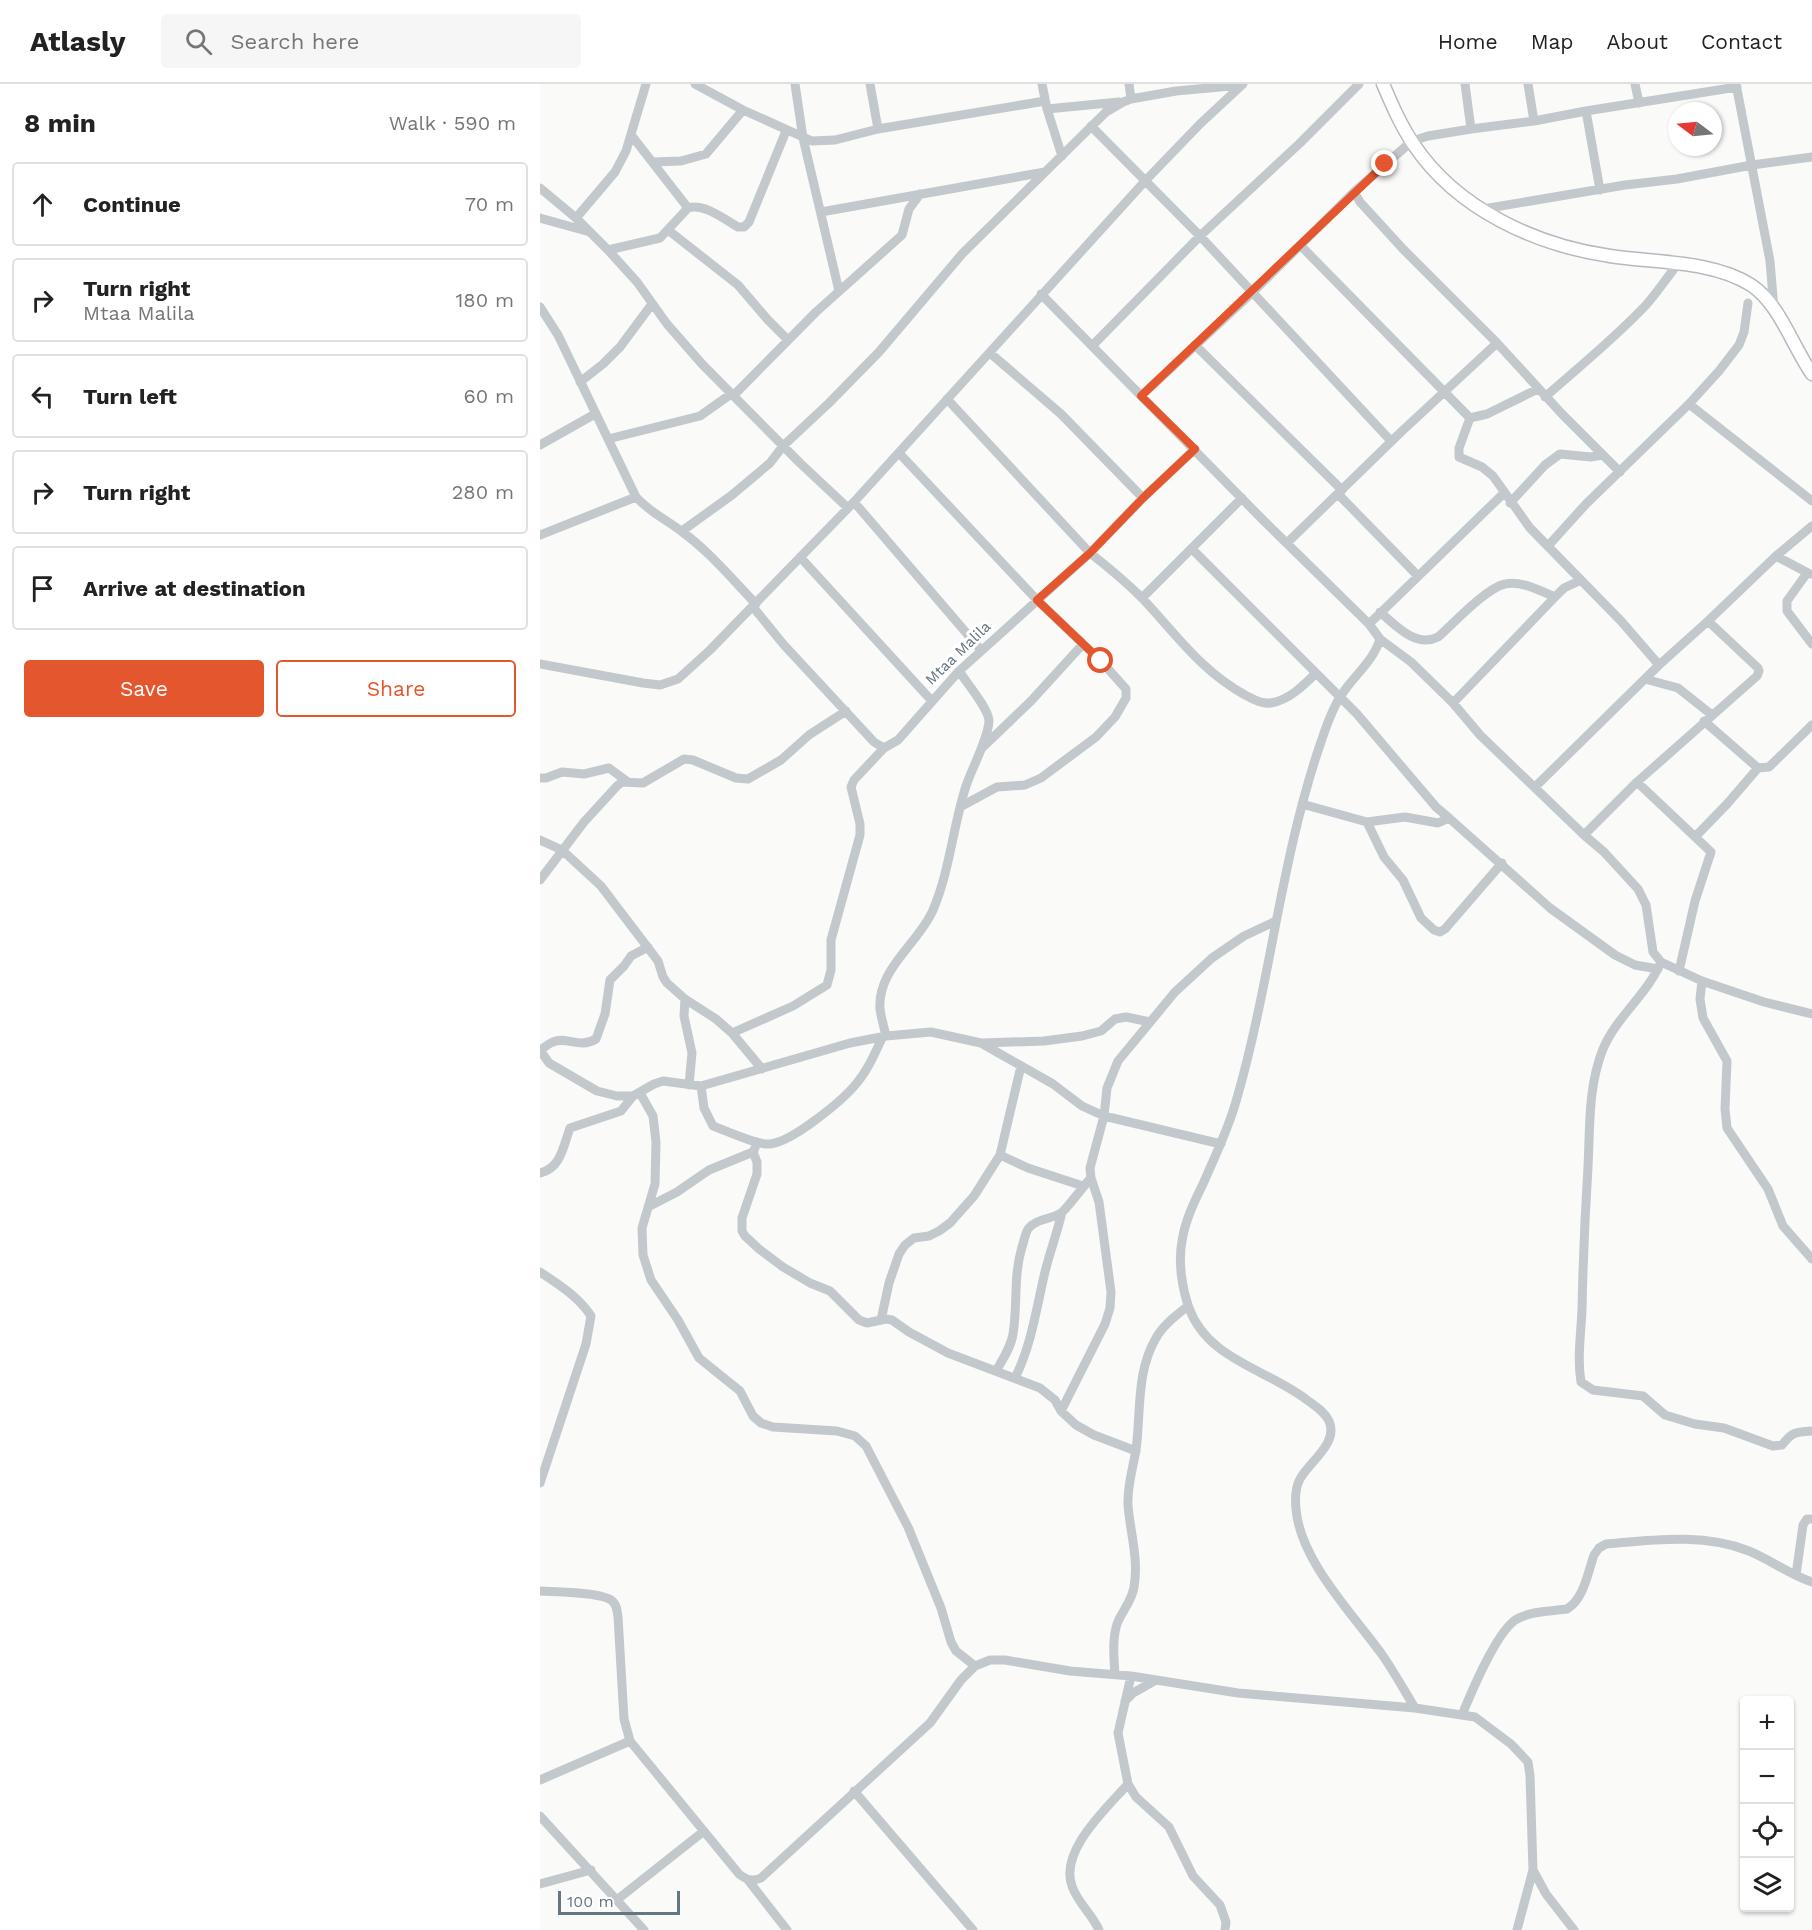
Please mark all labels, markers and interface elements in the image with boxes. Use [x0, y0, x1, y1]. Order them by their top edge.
search box [161, 14, 581, 68]
text: Atlasly [30, 25, 125, 58]
icon: search [182, 25, 215, 58]
text: Search here [230, 29, 359, 54]
text: Home [1438, 29, 1498, 54]
text: Map [1531, 29, 1574, 54]
text: About [1607, 29, 1668, 54]
text: Contact [1701, 29, 1782, 54]
north arrow [1668, 102, 1722, 156]
text: 8 min [24, 108, 96, 138]
text: Walk · 590 m [389, 111, 516, 135]
route end [1371, 150, 1397, 176]
icon: ahead [26, 188, 59, 221]
text: Continue [83, 192, 181, 217]
text: 70 m [465, 192, 514, 216]
text: Turn right [83, 276, 190, 301]
icon: right [26, 284, 59, 317]
text: 180 m [456, 288, 514, 312]
text: Mtaa Malila [83, 301, 195, 325]
icon: left [26, 380, 59, 413]
text: Turn left [83, 384, 177, 409]
text: 60 m [464, 384, 514, 408]
icon: right [26, 476, 59, 509]
text: Turn right [83, 480, 190, 505]
text: 280 m [452, 480, 514, 504]
icon: arrive [26, 572, 59, 605]
text: Arrive at destination [83, 576, 306, 601]
street label: Mtaa Malila [922, 617, 995, 689]
route start [1087, 647, 1113, 673]
button: Save [24, 660, 264, 717]
button: Share [276, 660, 516, 717]
map controls [1740, 1696, 1794, 1912]
button: + [1740, 1696, 1794, 1750]
button: − [1740, 1750, 1794, 1804]
button: locate [1740, 1804, 1794, 1858]
button: layers [1740, 1858, 1794, 1912]
scale bar [558, 1888, 680, 1916]
text: 100 m [567, 1892, 614, 1911]

